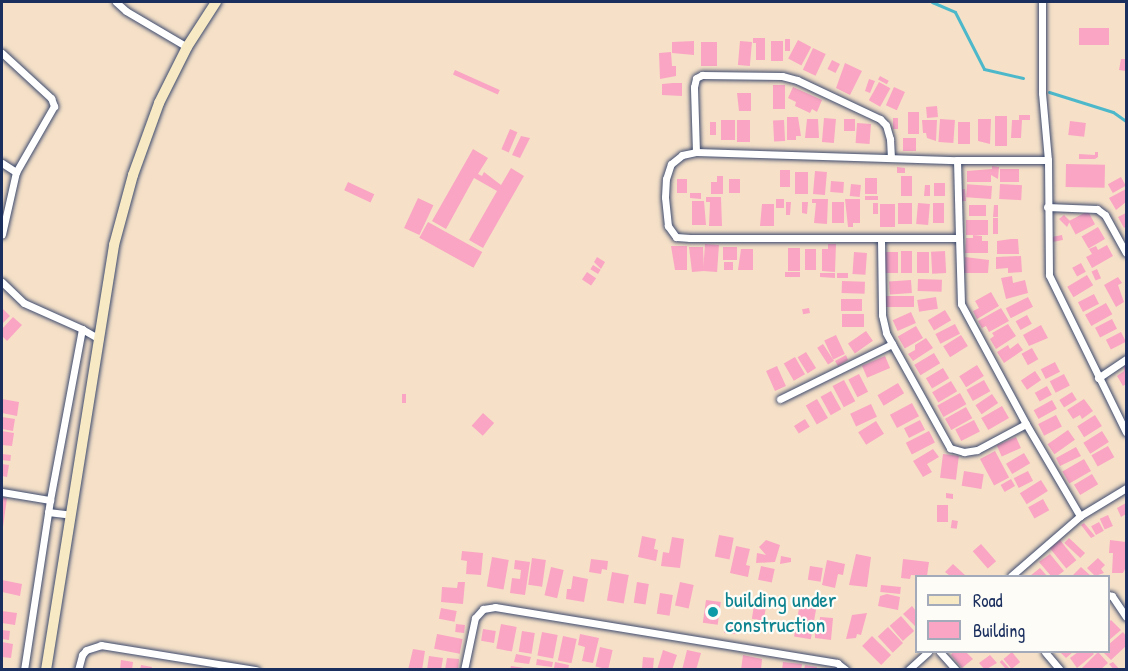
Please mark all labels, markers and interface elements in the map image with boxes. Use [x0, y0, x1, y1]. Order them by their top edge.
legend [915, 575, 1110, 653]
place label: building under construction [725, 586, 836, 638]
text: Road [973, 588, 1003, 613]
marker: building under construction [706, 605, 720, 619]
text: Building [973, 618, 1025, 643]

